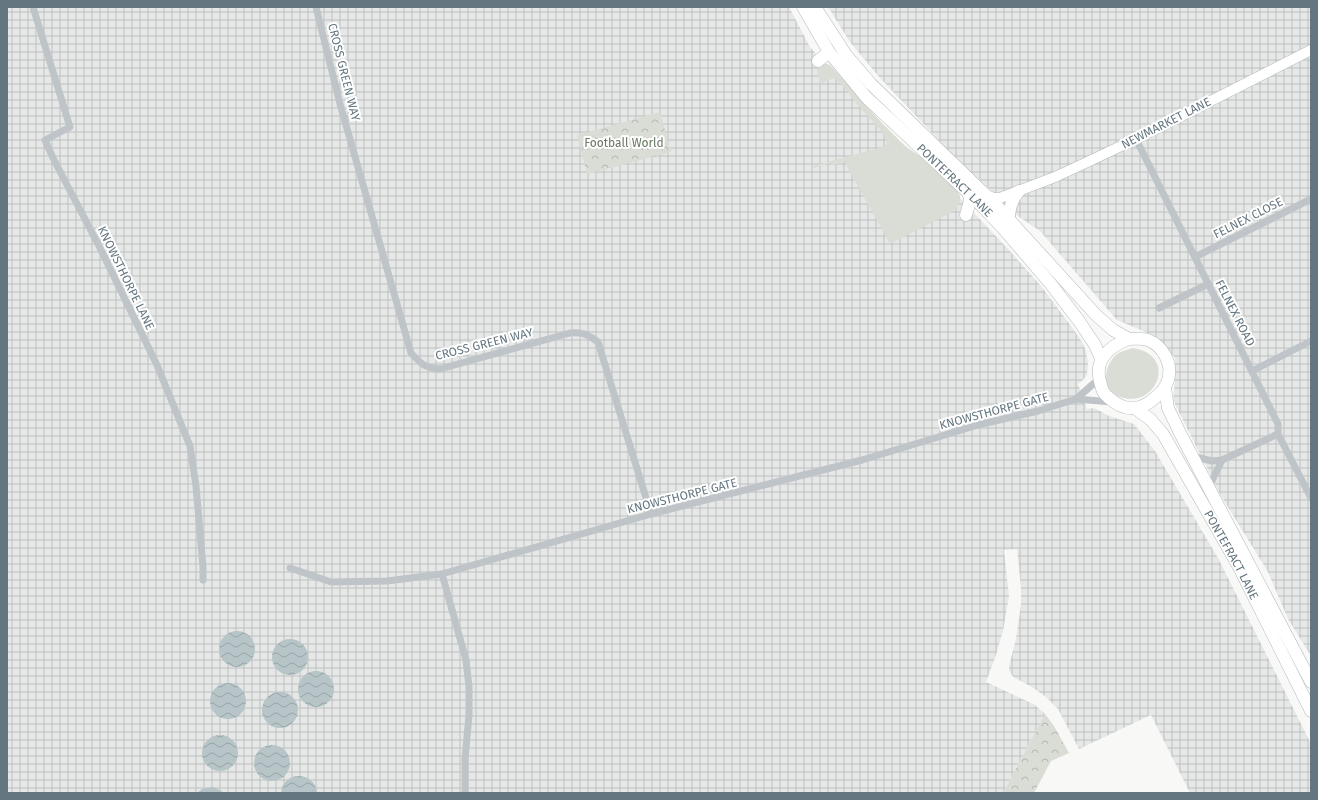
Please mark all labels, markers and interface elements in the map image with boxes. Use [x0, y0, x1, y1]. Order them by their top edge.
street label: CROSS GREEN WAY [325, 22, 363, 123]
street label: NEWMARKET LANE [1119, 94, 1213, 152]
park label: Football World [584, 136, 664, 150]
street label: PONTEFRACT LANE [914, 141, 996, 220]
street label: FELNEX CLOSE [1211, 195, 1285, 241]
street label: KNOWSTHORPE LANE [95, 224, 157, 332]
street label: FELNEX ROAD [1212, 278, 1258, 349]
street label: CROSS GREEN WAY [434, 325, 535, 363]
street label: KNOWSTHORPE GATE [938, 390, 1050, 432]
street label: KNOWSTHORPE GATE [626, 476, 738, 516]
street label: PONTEFRACT LANE [1201, 508, 1261, 602]

